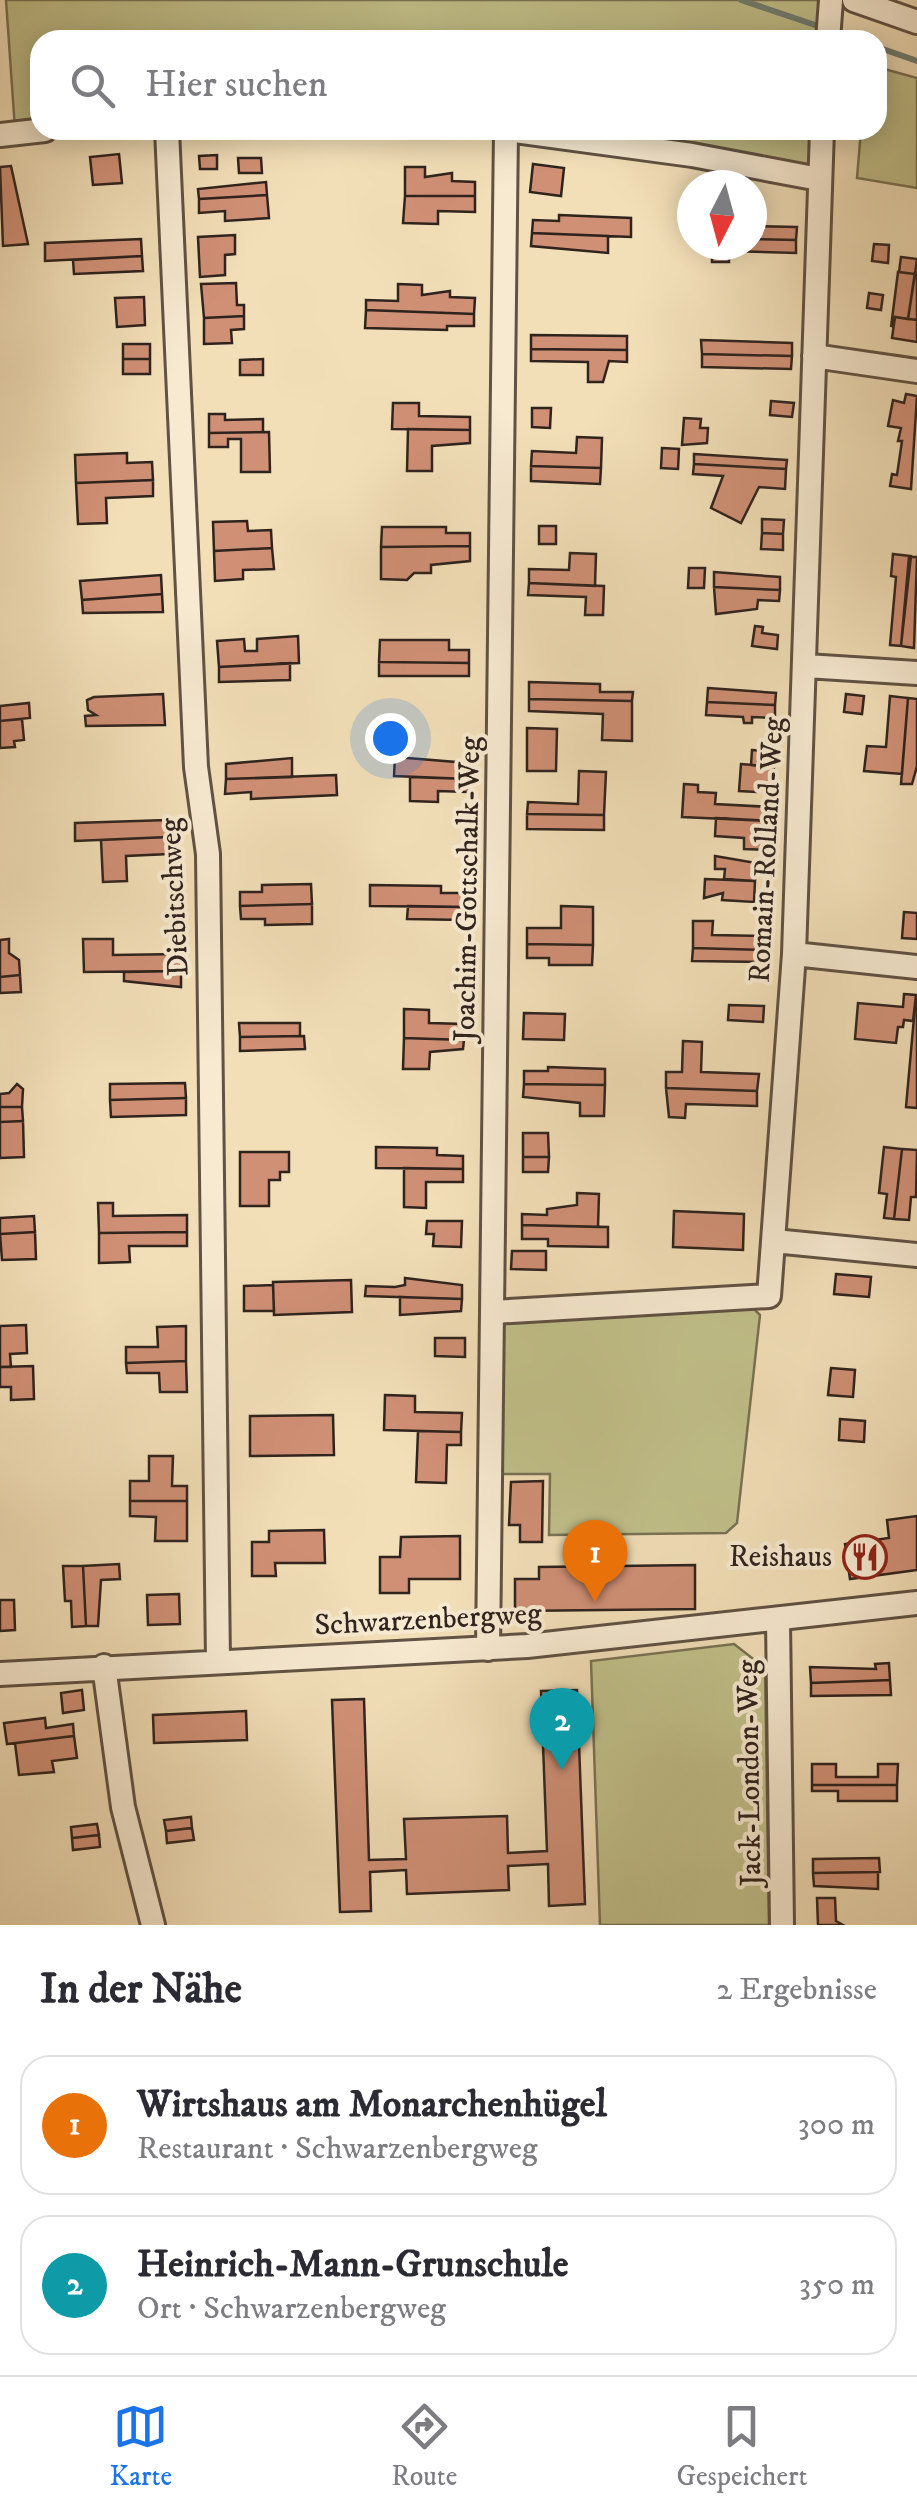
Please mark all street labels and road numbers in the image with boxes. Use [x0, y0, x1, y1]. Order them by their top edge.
street label: Romain-Rolland-Weg [742, 716, 792, 984]
street label: Joachim-Gottschalk-Weg [447, 736, 489, 1045]
street label: Diebitschweg [152, 817, 198, 977]
street label: Schwarzenbergweg [314, 1596, 543, 1644]
street label: Jack-London-Weg [730, 1659, 771, 1889]

